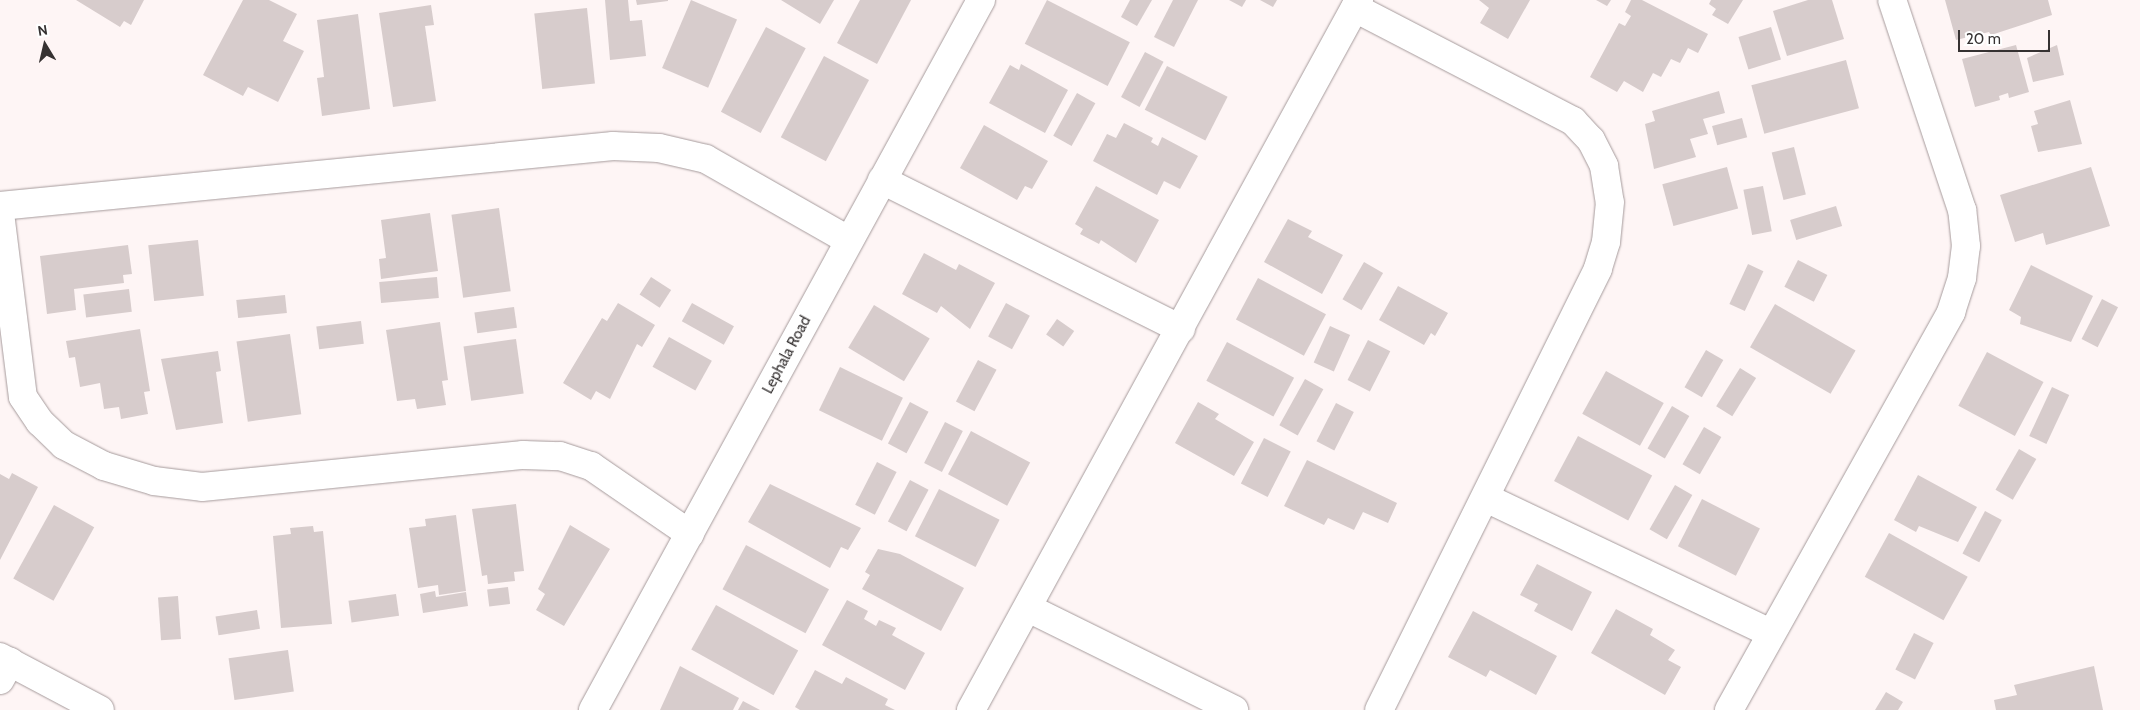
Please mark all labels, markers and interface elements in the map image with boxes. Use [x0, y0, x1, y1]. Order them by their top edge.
north arrow [20, 20, 70, 70]
scale bar [1960, 20, 2052, 52]
text: N [36, 21, 49, 40]
text: 20 m [1966, 30, 2001, 48]
street label: Lephala Road [759, 313, 815, 397]

